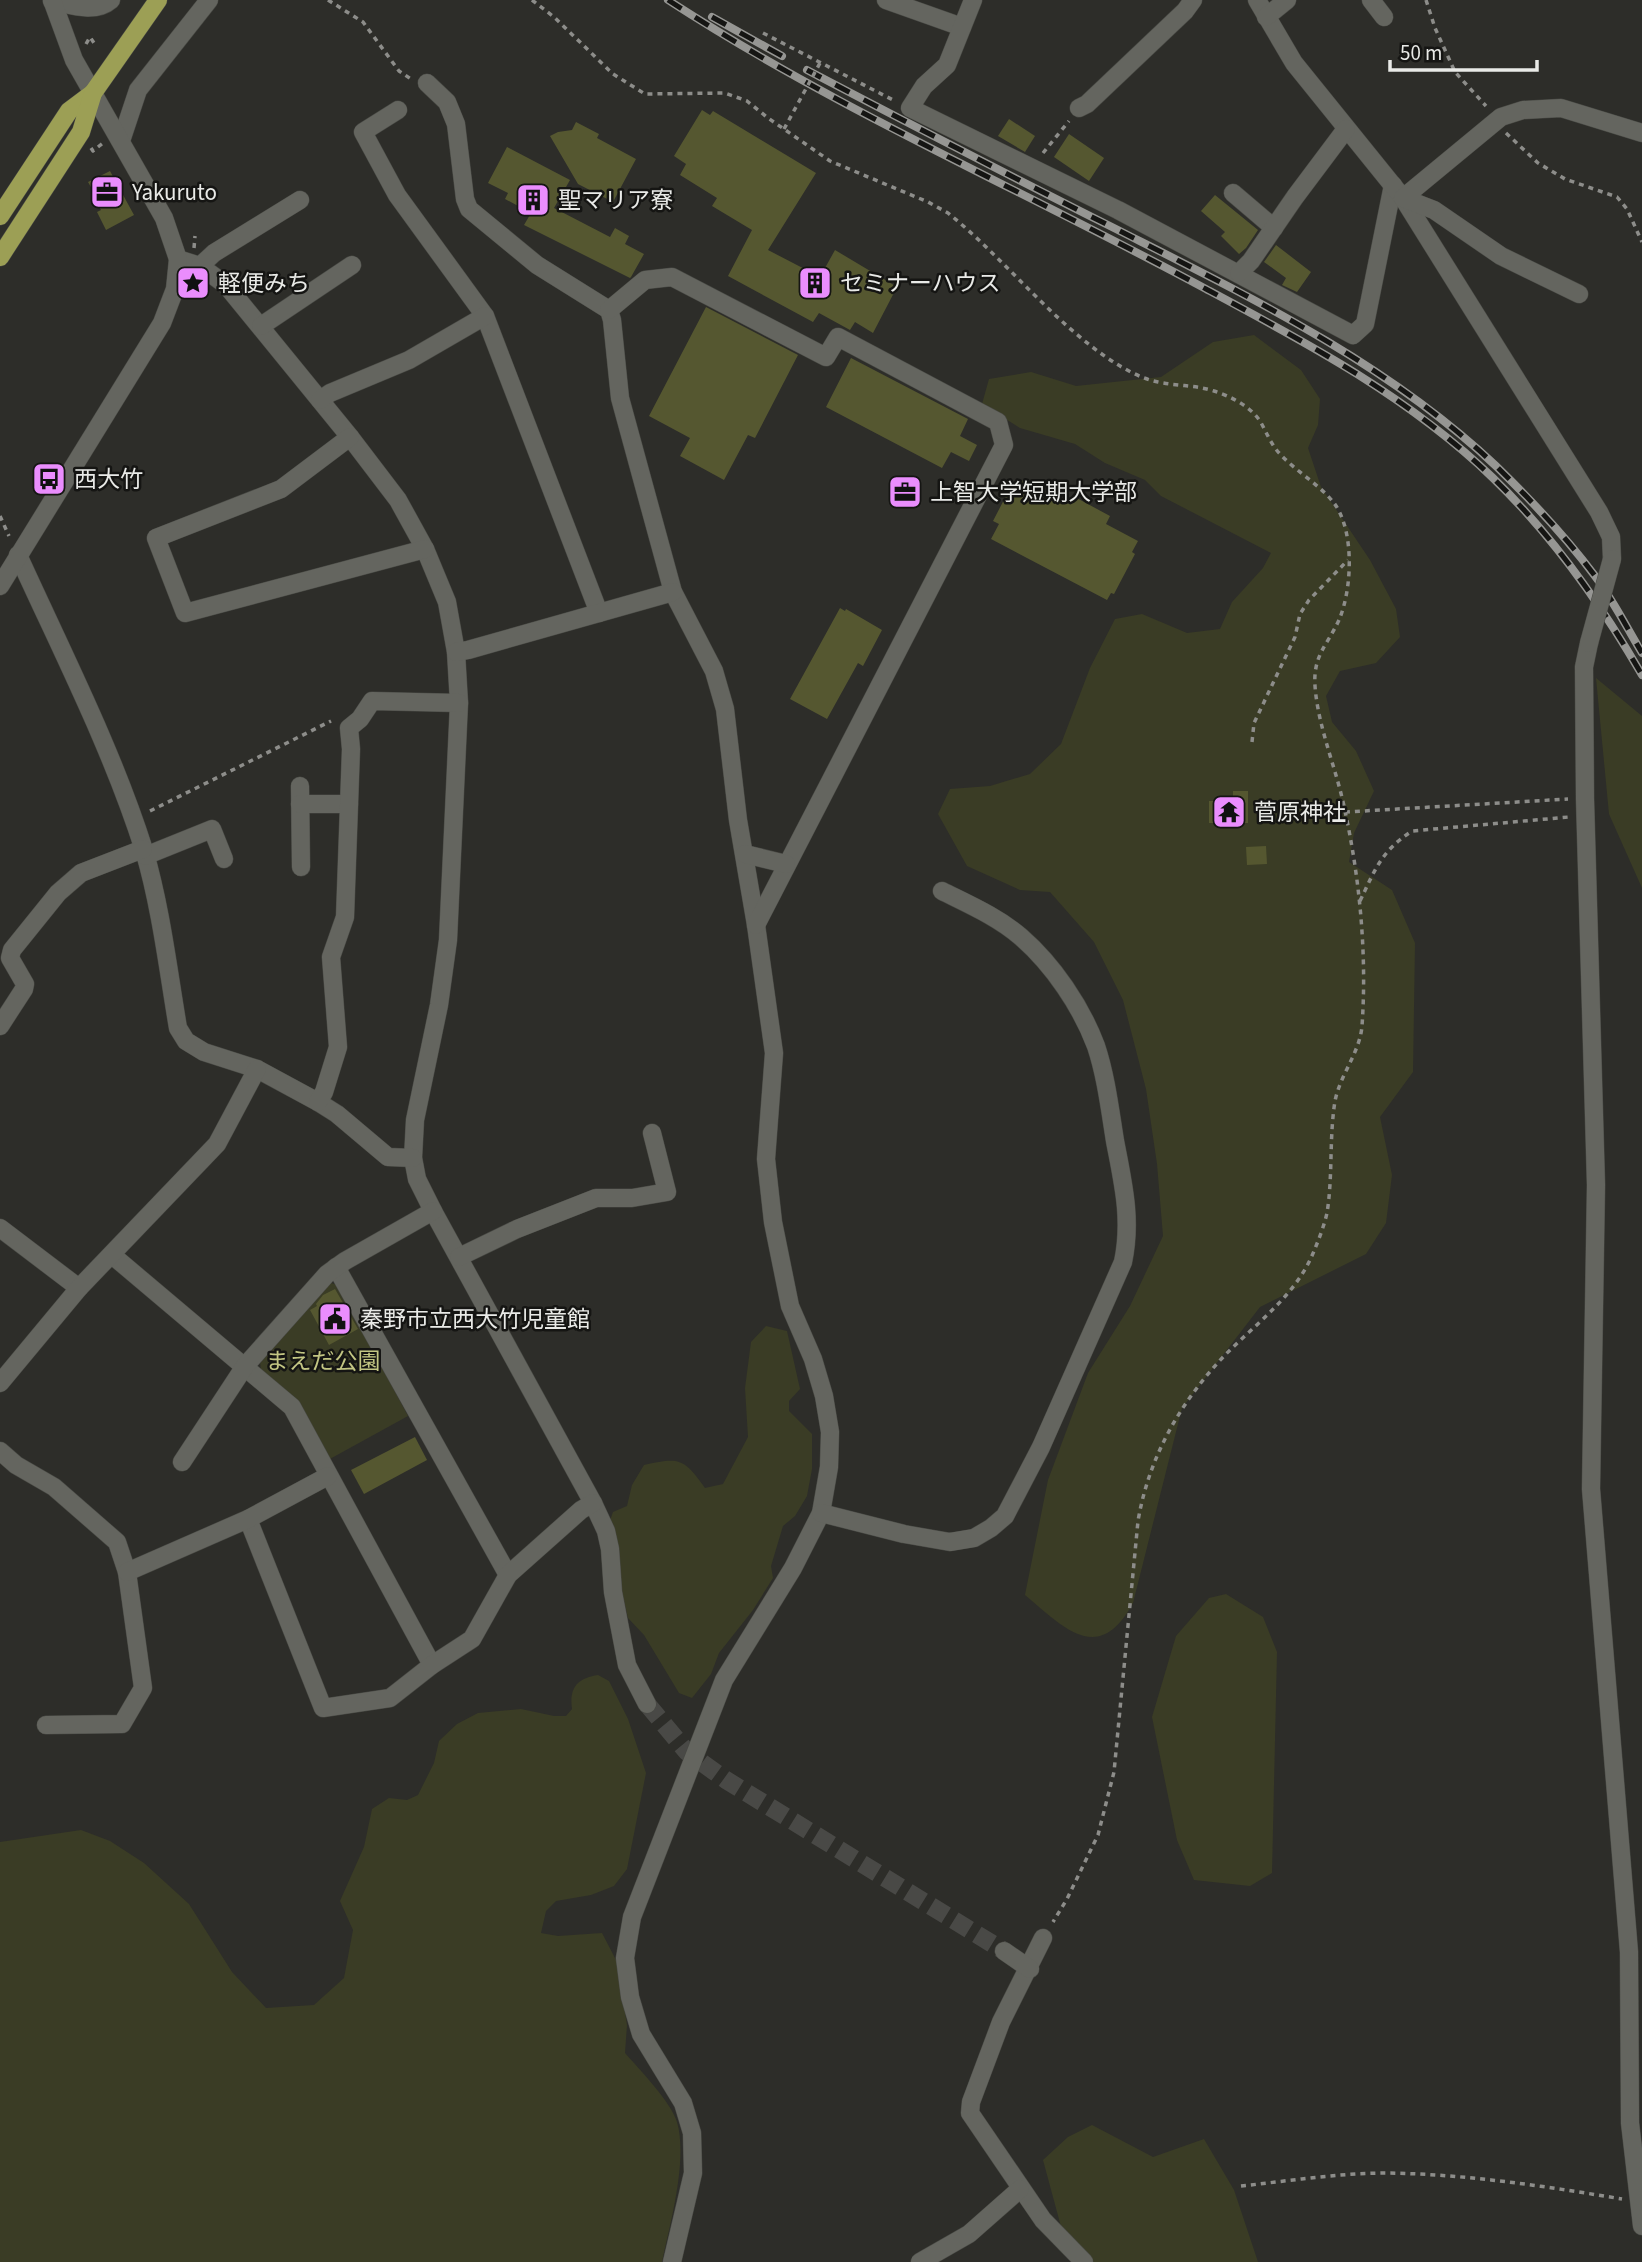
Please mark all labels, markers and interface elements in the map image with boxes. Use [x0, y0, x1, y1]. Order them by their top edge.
scale bar [1390, 28, 1537, 72]
text: 50 m [1400, 38, 1442, 68]
office icon: Yakuruto [88, 173, 126, 211]
place label: Yakuruto [131, 176, 217, 209]
building icon: 聖マリア寮 [514, 181, 552, 219]
place label: 聖マリア寮 [558, 184, 673, 217]
place icon: 軽便みち [174, 264, 212, 302]
building icon: セミナーハウス [796, 264, 834, 302]
place label: 軽便みち [218, 267, 310, 300]
place label: セミナーハウス [840, 267, 1001, 300]
bus stop icon: 西大竹 [30, 460, 68, 498]
place label: 西大竹 [74, 463, 143, 496]
office icon: 上智大学短期大学部 [886, 473, 924, 511]
place label: 上智大学短期大学部 [930, 476, 1137, 509]
temple icon: 菅原神社 [1210, 793, 1248, 831]
place label: 菅原神社 [1254, 796, 1346, 829]
public building icon: 秦野市立西大竹児童館 [316, 1300, 354, 1338]
place label: 秦野市立西大竹児童館 [360, 1303, 590, 1336]
park label: まえだ公園 [266, 1345, 381, 1378]

